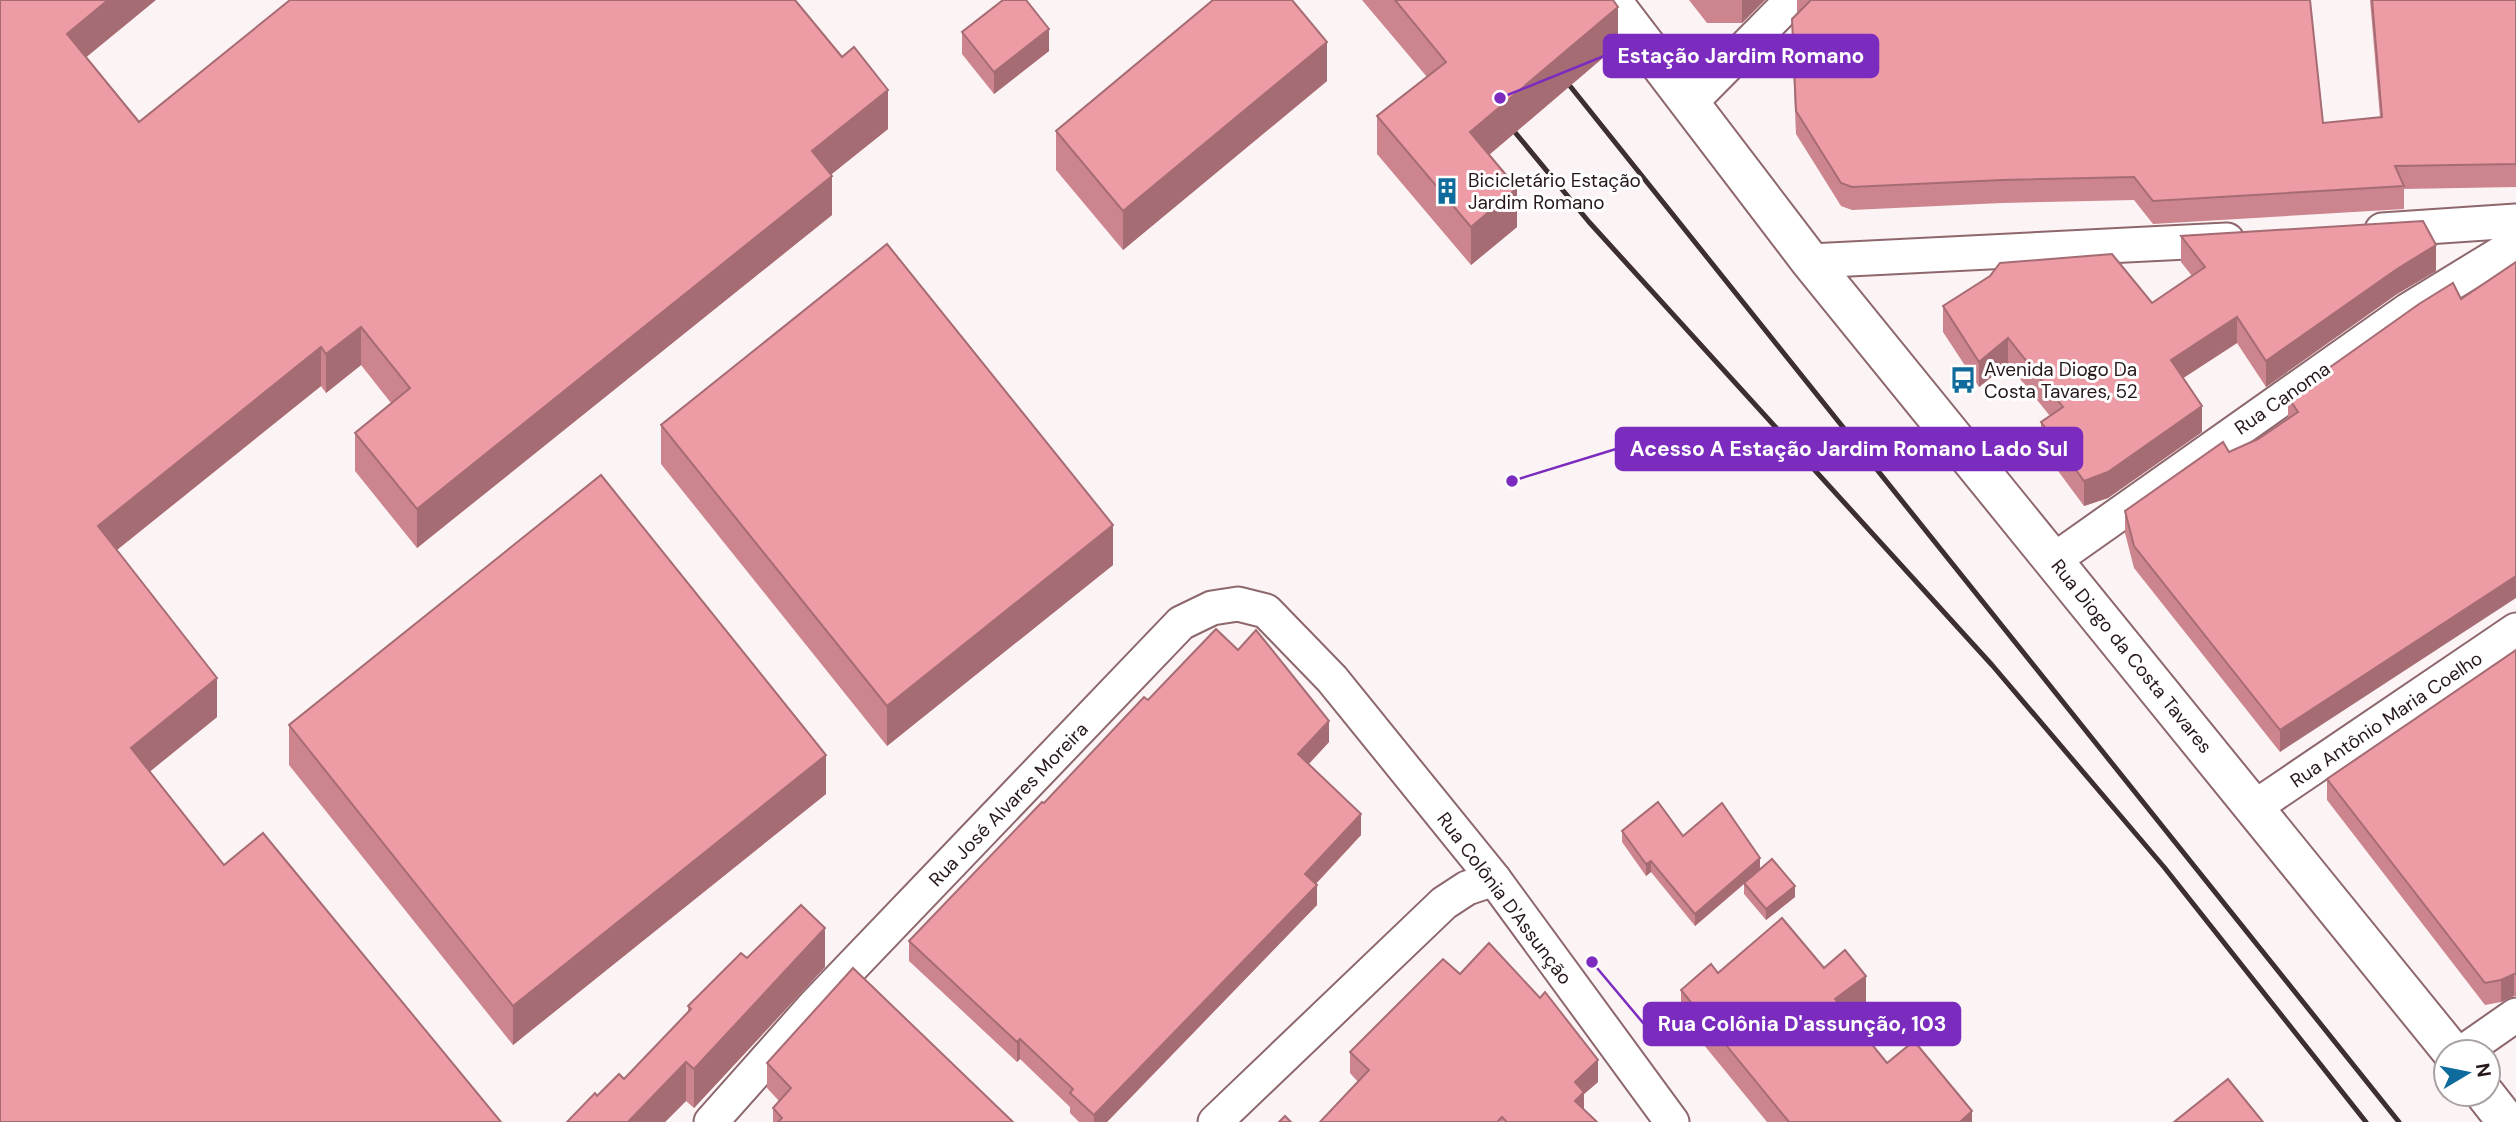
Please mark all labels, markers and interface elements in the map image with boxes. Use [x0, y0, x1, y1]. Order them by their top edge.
callout: Estação Jardim Romano [1604, 35, 1878, 77]
text: Estação Jardim Romano [1618, 42, 1864, 70]
place label: Bicicletário Estação Jardim Romano [1468, 168, 1641, 215]
building icon: Bicicletário Estação Jardim Romano [1432, 176, 1462, 206]
street label: Rua Canoma [2230, 356, 2335, 440]
place label: Avenida Diogo Da Costa Tavares, 52 [1984, 357, 2138, 404]
bus stop icon: Avenida Diogo Da Costa Tavares, 52 [1948, 365, 1978, 395]
callout: Acesso A Estação Jardim Romano Lado Sul [1616, 428, 2082, 470]
text: Acesso A Estação Jardim Romano Lado Sul [1630, 435, 2068, 463]
street label: Rua Diogo da Costa Tavares [2045, 554, 2218, 759]
street label: Rua Antônio Maria Coelho [2285, 646, 2487, 793]
street label: Rua José Alvares Moreira [923, 717, 1093, 892]
street label: Rua Colônia D'Assunção [1432, 807, 1578, 990]
callout: Rua Colônia D'assunção, 103 [1644, 1003, 1960, 1045]
text: Rua Colônia D'assunção, 103 [1658, 1010, 1946, 1038]
north arrow [2432, 1038, 2502, 1108]
text: N [2470, 1061, 2497, 1079]

